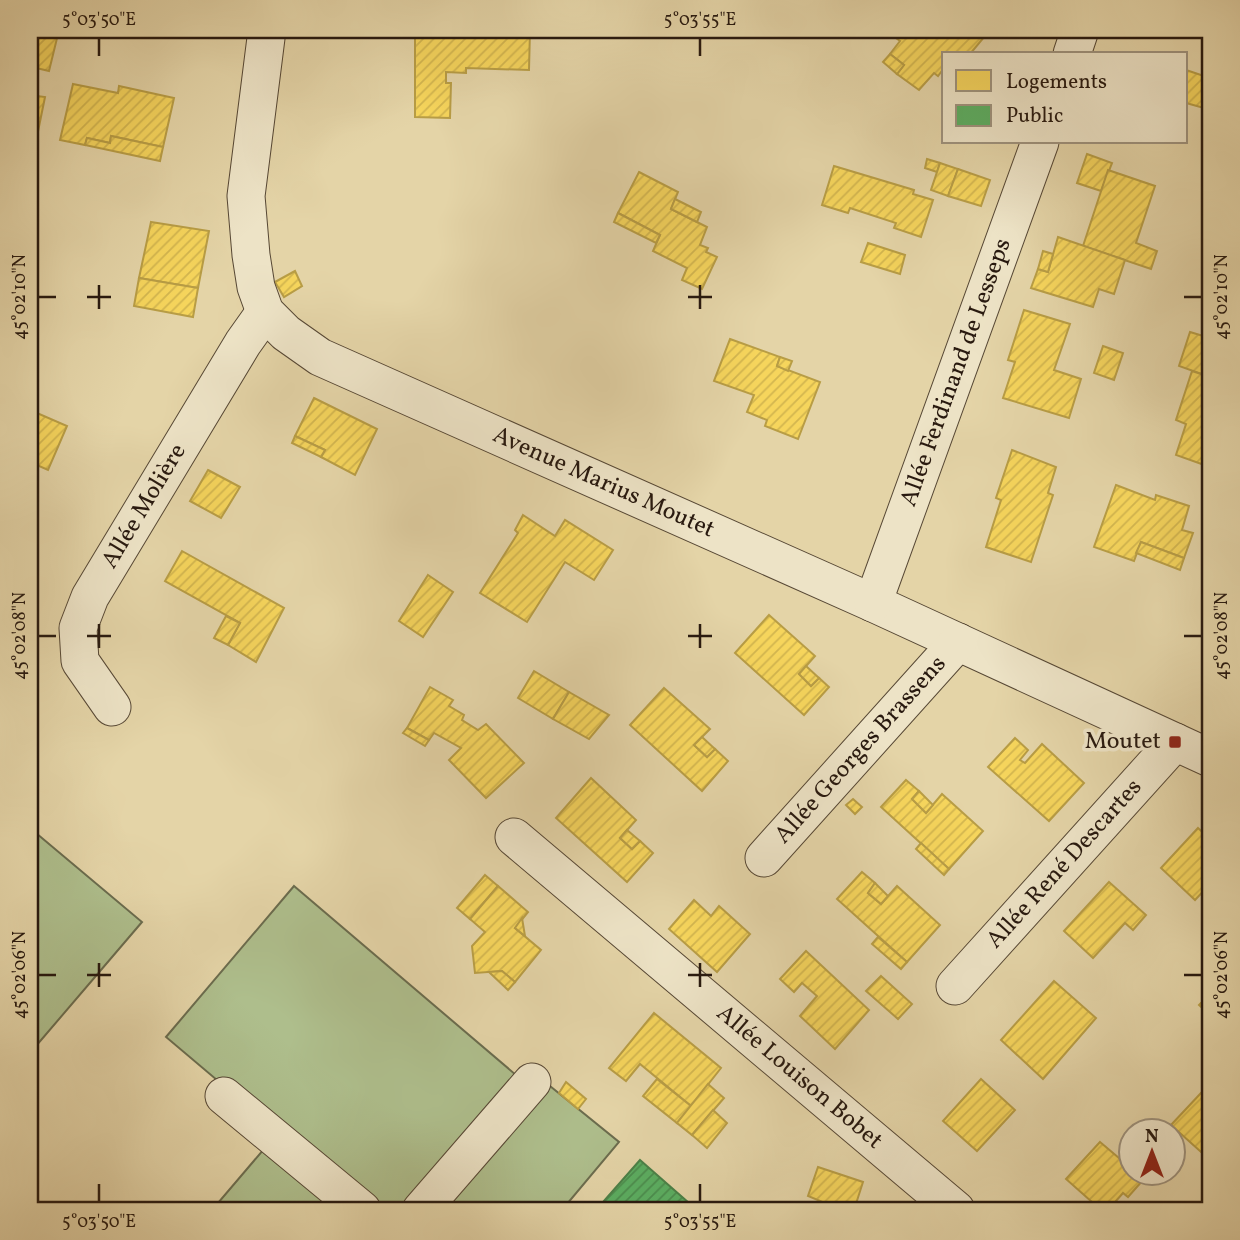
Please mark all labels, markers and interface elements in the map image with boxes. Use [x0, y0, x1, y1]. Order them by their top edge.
text: 5°03'50"E [62, 8, 136, 33]
text: 5°03'55"E [664, 8, 736, 33]
legend [942, 52, 1188, 144]
text: Logements [1006, 68, 1107, 97]
text: Public [1006, 102, 1063, 131]
street label: Allée Ferdinand de Lesseps [892, 234, 1021, 511]
text: 45°02'10"N [8, 254, 33, 340]
text: 45°02'10"N [1210, 254, 1235, 340]
street label: Avenue Marius Moutet [487, 419, 720, 547]
street label: Allée Molière [94, 438, 195, 575]
text: 45°02'08"N [8, 592, 33, 680]
text: 45°02'08"N [1210, 592, 1235, 680]
street label: Allée Georges Brassens [767, 648, 955, 852]
place label: Moutet [1085, 725, 1161, 759]
marker: Moutet [1167, 734, 1183, 750]
street label: Allée René Descartes [979, 772, 1151, 957]
text: 45°02'06"N [8, 931, 33, 1019]
text: 45°02'06"N [1210, 931, 1235, 1019]
street label: Allée Louison Bobet [708, 997, 890, 1158]
north arrow [1118, 1118, 1188, 1188]
text: N [1145, 1124, 1159, 1150]
text: 5°03'50"E [62, 1210, 136, 1235]
text: 5°03'55"E [664, 1210, 736, 1235]

